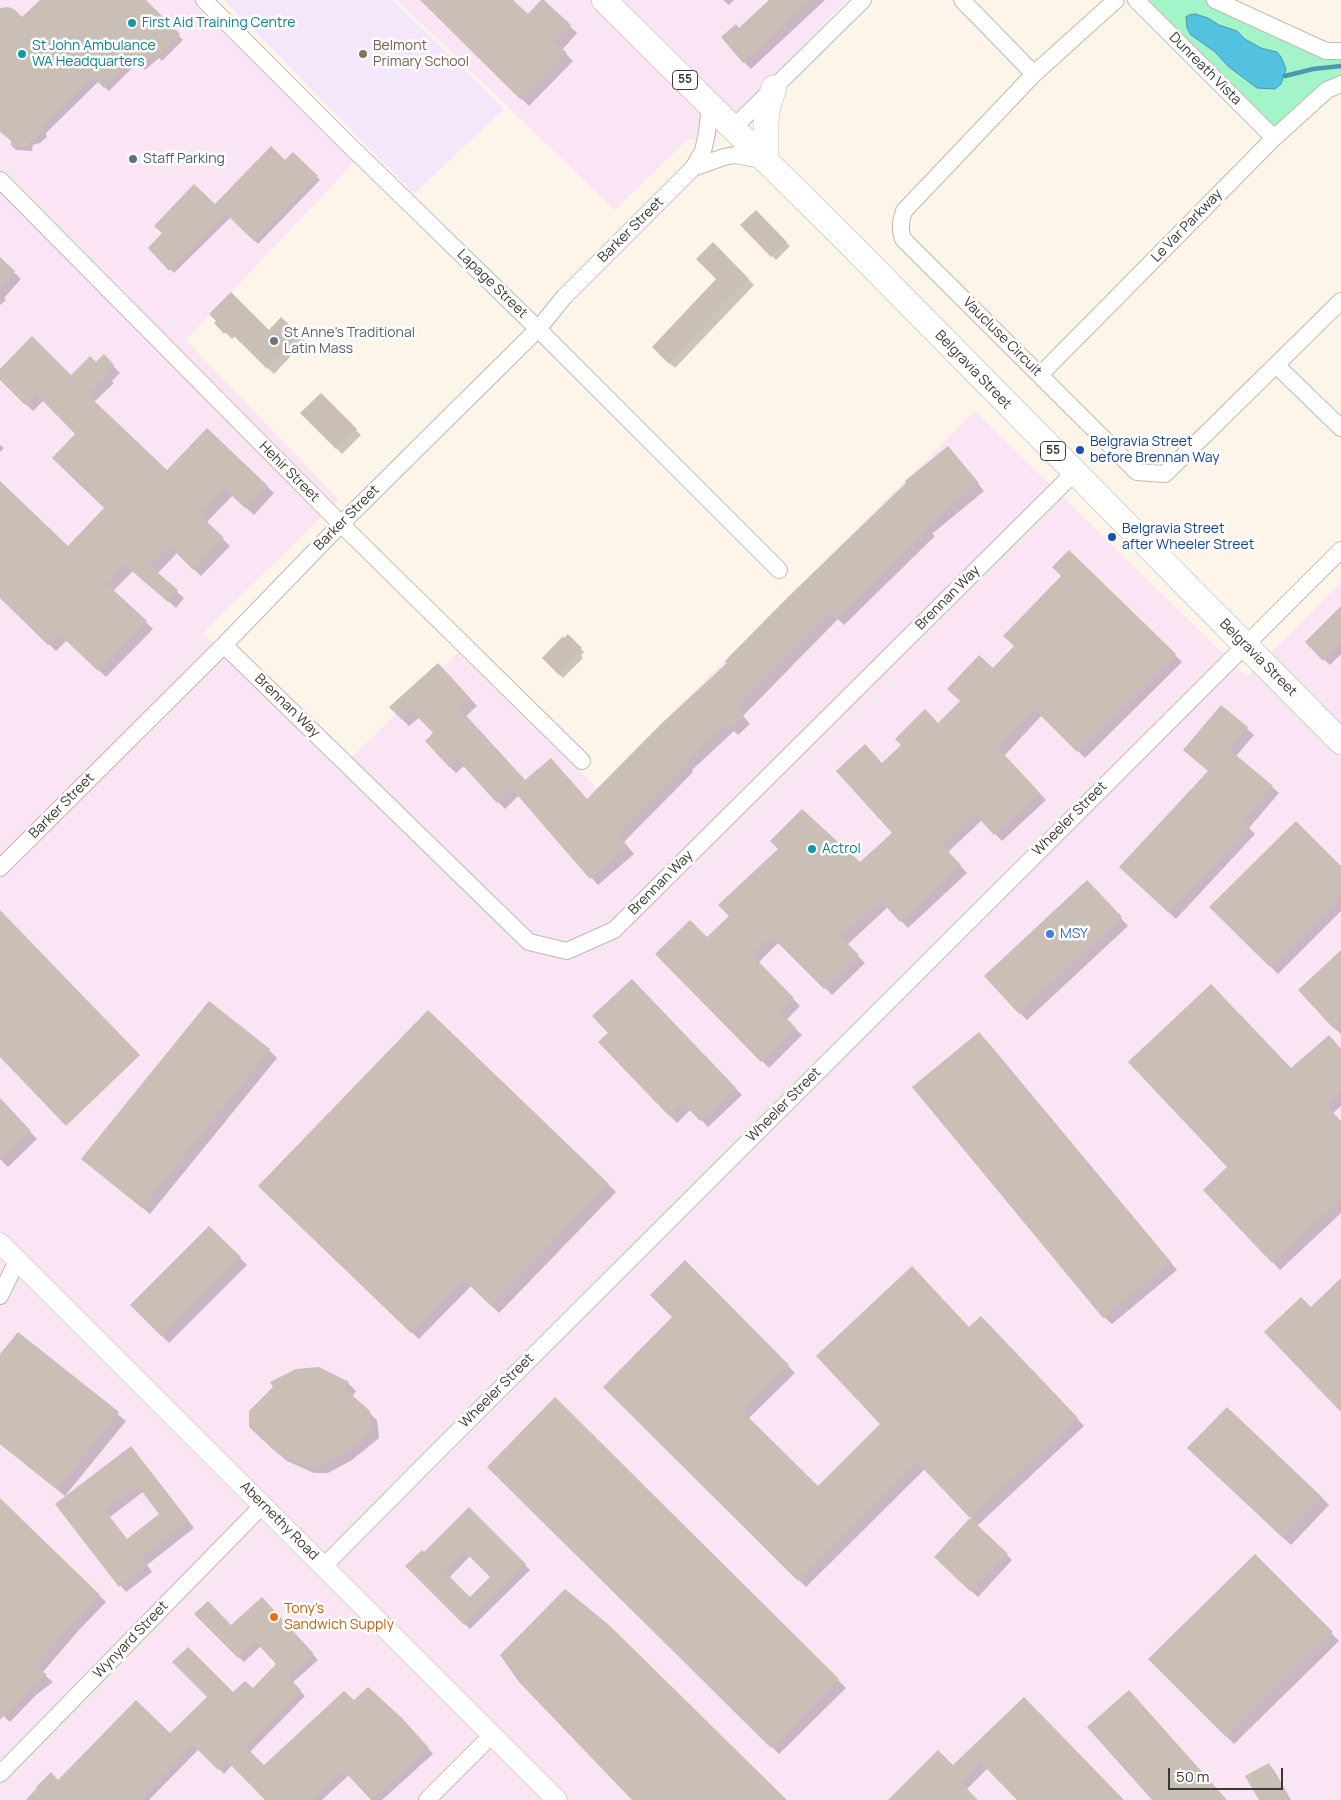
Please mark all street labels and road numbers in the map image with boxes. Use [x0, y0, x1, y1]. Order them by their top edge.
street label: Dunreath Vista [1165, 29, 1245, 109]
road number: 55 [672, 70, 698, 90]
street label: Le Var Parkway [1148, 186, 1226, 266]
street label: Barker Street [595, 194, 667, 266]
street label: Lapage Street [453, 246, 531, 322]
street label: Vaucluse Circuit [959, 294, 1045, 380]
street label: Belgravia Street [931, 327, 1015, 413]
street label: Hehir Street [255, 438, 323, 506]
road number: 55 [1040, 442, 1066, 461]
street label: Barker Street [311, 482, 383, 554]
street label: Brennan Way [912, 562, 984, 634]
street label: Belgravia Street [1216, 616, 1300, 700]
street label: Brennan Way [251, 671, 323, 741]
street label: Barker Street [26, 770, 98, 842]
street label: Wheeler Street [1029, 778, 1111, 860]
street label: Brennan Way [625, 847, 697, 919]
street label: Wheeler Street [743, 1064, 825, 1146]
street label: Wheeler Street [456, 1350, 538, 1432]
street label: Abernethy Road [236, 1478, 322, 1564]
street label: Wynyard Street [90, 1598, 172, 1682]

